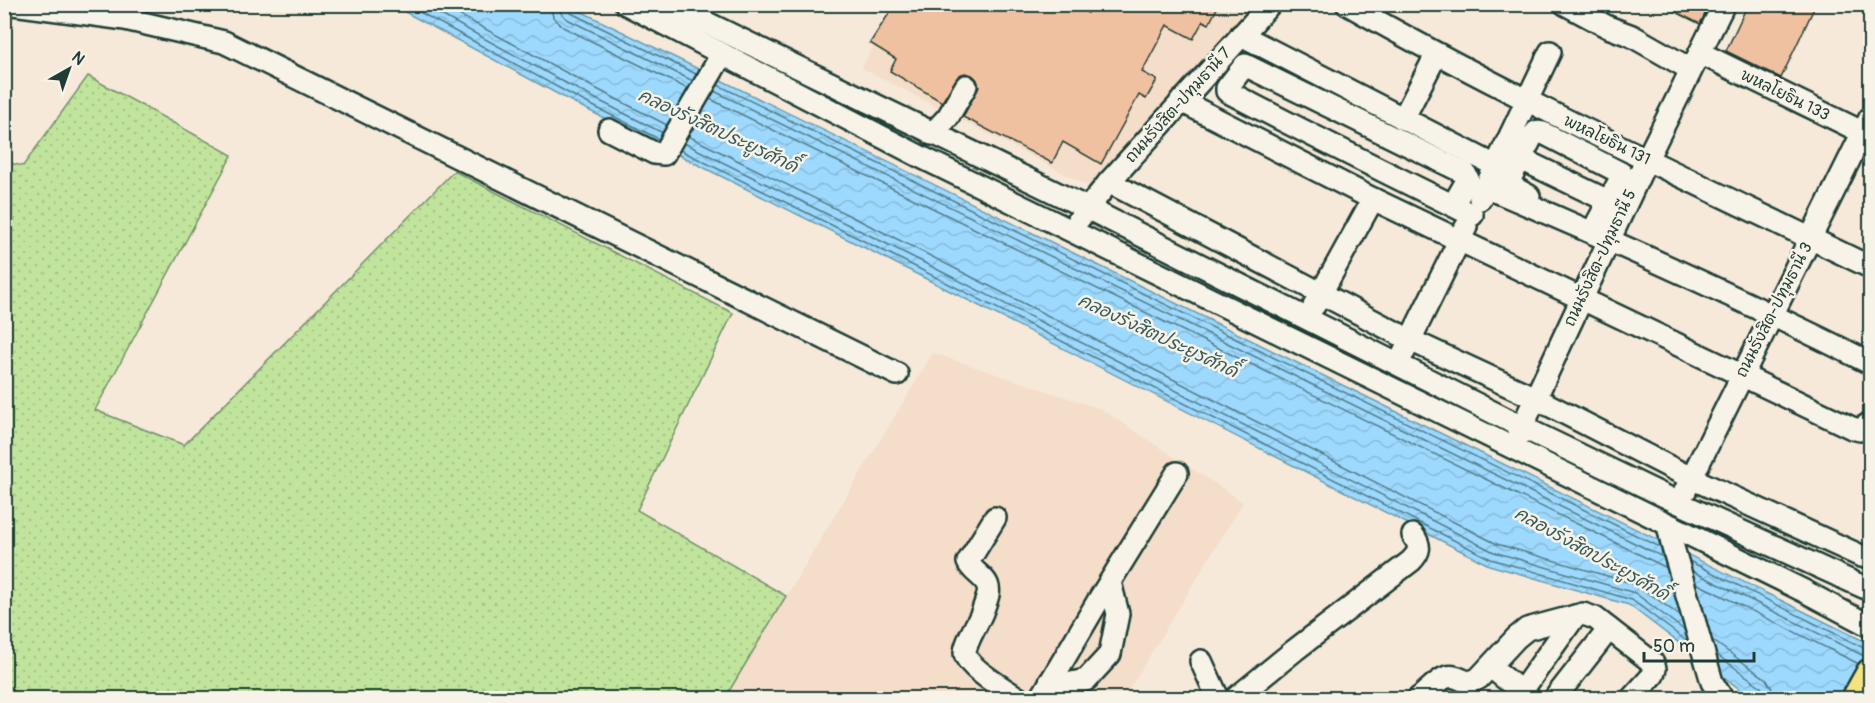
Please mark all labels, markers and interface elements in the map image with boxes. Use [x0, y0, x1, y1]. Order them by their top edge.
north arrow [39, 39, 99, 99]
street label: ถนนรังสิต-ปทุมธานี 7 [1120, 42, 1237, 168]
text: N [67, 47, 89, 70]
street label: พหลโยธิน 133 [1737, 63, 1834, 125]
water label: คลองรังสิตประยูรศักดิ์ [634, 79, 809, 181]
street label: พหลโยธิน 131 [1560, 109, 1654, 170]
street label: ถนนรังสิต-ปทุมธานี 5 [1559, 186, 1642, 330]
street label: ถนนรังสิต-ปทุมธานี 3 [1730, 239, 1819, 382]
water label: คลองรังสิตประยูรศักดิ์ [1074, 284, 1249, 386]
water label: คลองรังสิตประยูรศักดิ์ [1510, 497, 1681, 610]
scale bar [1644, 625, 1754, 663]
text: 50 m [1653, 635, 1695, 658]

